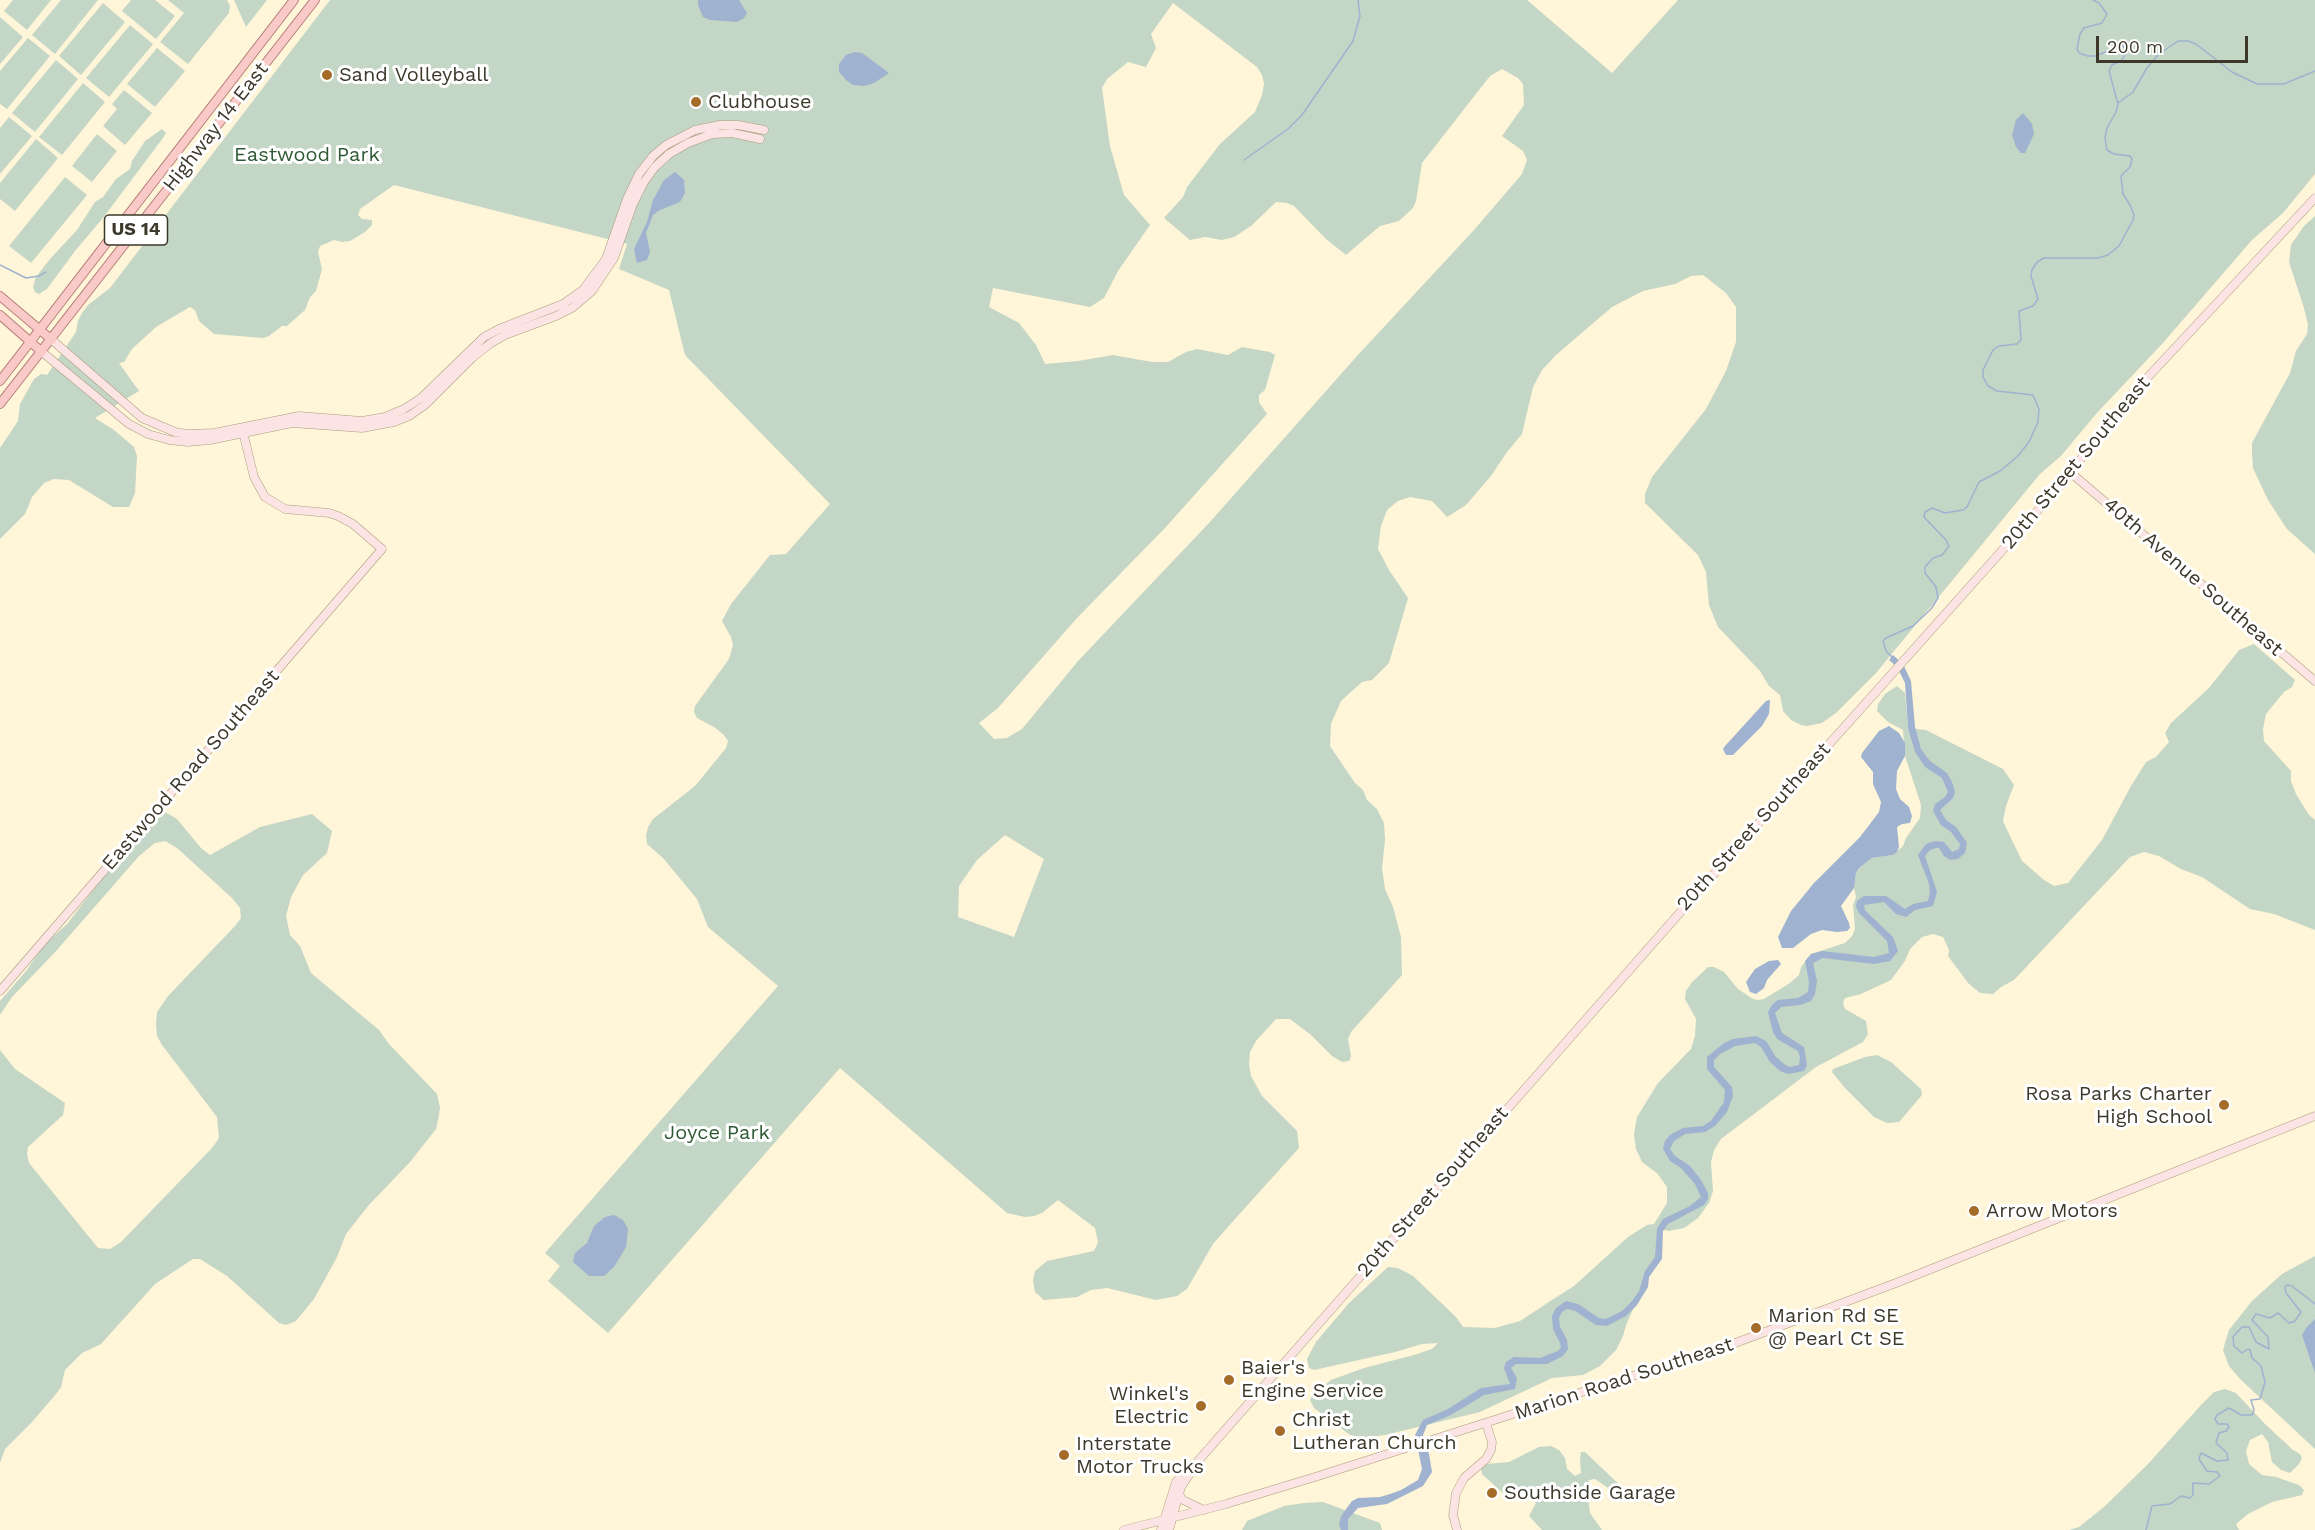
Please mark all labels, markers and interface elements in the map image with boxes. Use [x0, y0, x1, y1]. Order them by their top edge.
scale bar [2099, 24, 2250, 62]
text: 200 m [2107, 36, 2163, 57]
street label: Highway 14 East [158, 58, 274, 196]
place label: Sand Volleyball [339, 63, 488, 87]
marker: Sand Volleyball [320, 68, 334, 82]
place label: Clubhouse [708, 90, 812, 114]
marker: Clubhouse [689, 95, 703, 109]
park label: Eastwood Park [234, 143, 380, 167]
road number: US 14 [104, 215, 168, 245]
street label: 20th Street Southeast [1997, 372, 2155, 554]
street label: 40th Avenue Southeast [2099, 493, 2287, 661]
street label: Eastwood Road Southeast [97, 665, 285, 875]
street label: 20th Street Southeast [1672, 738, 1836, 916]
place label: Rosa Parks Charter High School [2025, 1082, 2212, 1129]
marker: Rosa Parks Charter High School [2217, 1098, 2231, 1112]
street label: 20th Street Southeast [1352, 1102, 1514, 1282]
park label: Joyce Park [664, 1121, 770, 1145]
place label: Arrow Motors [1986, 1199, 2118, 1223]
marker: Arrow Motors [1967, 1204, 1981, 1218]
place label: Marion Rd SE @ Pearl Ct SE [1768, 1304, 1904, 1351]
marker: Marion Rd SE @ Pearl Ct SE [1749, 1321, 1763, 1335]
street label: Marion Road Southeast [1512, 1332, 1736, 1426]
place label: Baier's Engine Service [1241, 1356, 1384, 1403]
marker: Baier's Engine Service [1222, 1373, 1236, 1387]
place label: Winkel's Electric [1109, 1382, 1189, 1429]
marker: Winkel's Electric [1194, 1399, 1208, 1413]
place label: Christ Lutheran Church [1292, 1408, 1457, 1455]
marker: Christ Lutheran Church [1273, 1424, 1287, 1438]
place label: Interstate Motor Trucks [1076, 1432, 1204, 1479]
marker: Interstate Motor Trucks [1057, 1448, 1071, 1462]
place label: Southside Garage [1504, 1481, 1676, 1505]
marker: Southside Garage [1485, 1486, 1499, 1500]

